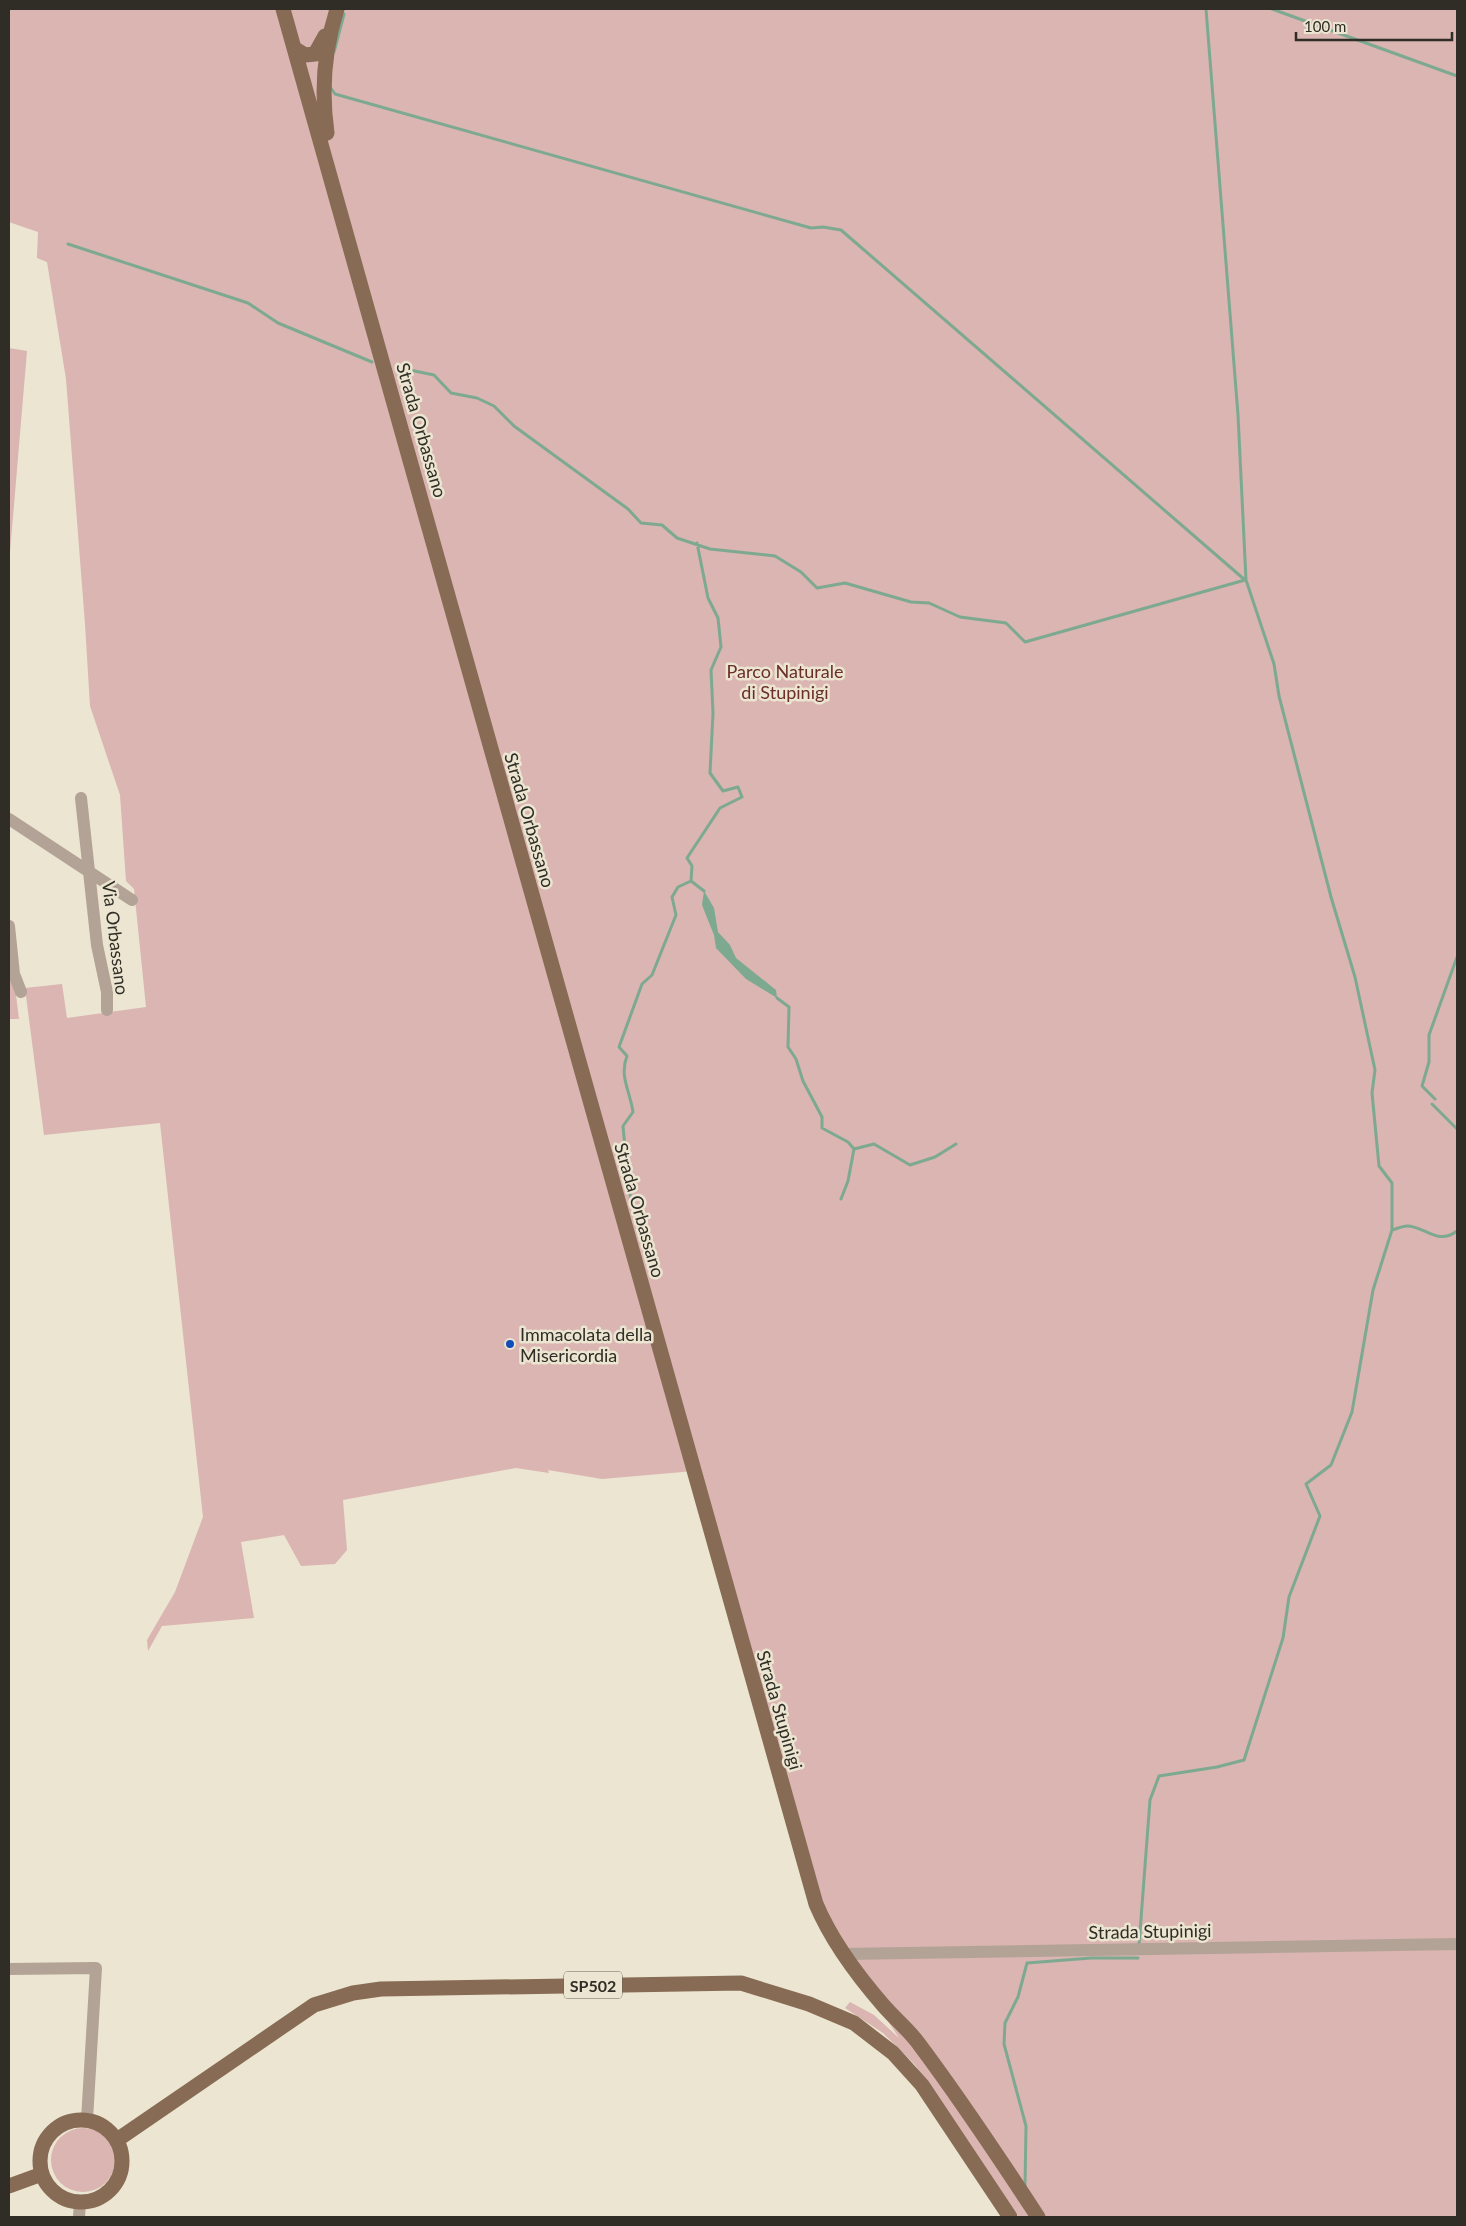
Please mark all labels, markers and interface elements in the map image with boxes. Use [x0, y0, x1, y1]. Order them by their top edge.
scale bar [1296, 10, 1452, 42]
text: 100 m [1304, 17, 1346, 35]
street label: Strada Orbassano [392, 360, 452, 500]
park label: Parco Naturale di Stupinigi [727, 660, 843, 703]
street label: Strada Orbassano [500, 750, 560, 890]
street label: Via Orbassano [98, 880, 134, 996]
street label: Strada Orbassano [610, 1140, 670, 1280]
place label: Immacolata della Misericordia [520, 1323, 652, 1366]
marker: Immacolata della Misericordia [504, 1338, 516, 1350]
street label: Strada Stupinigi [752, 1648, 808, 1772]
street label: Strada Stupinigi [1088, 1919, 1212, 1943]
road number: SP502 [564, 1972, 622, 1998]

